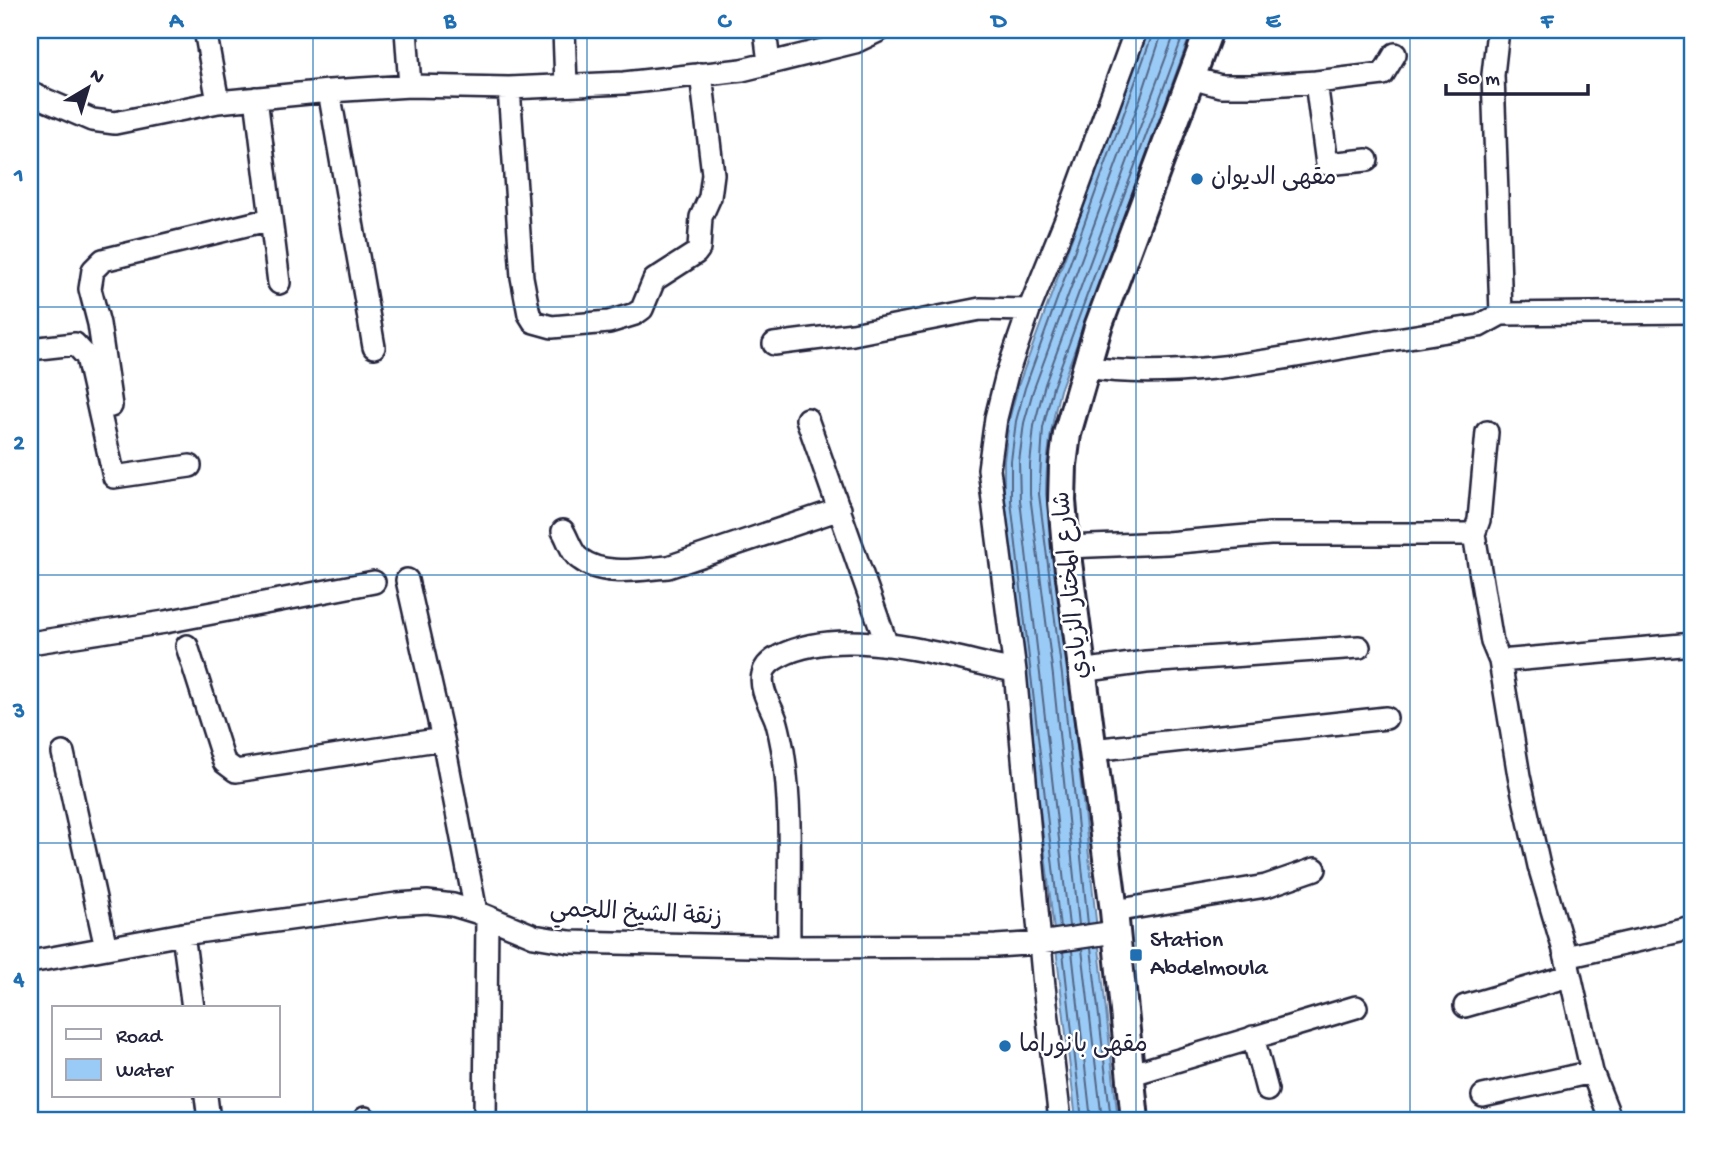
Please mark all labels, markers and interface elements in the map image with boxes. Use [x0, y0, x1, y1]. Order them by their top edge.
text: A [168, 9, 184, 36]
text: B [443, 9, 457, 36]
text: C [718, 9, 733, 36]
text: D [990, 9, 1008, 36]
text: E [1266, 9, 1282, 36]
text: F [1540, 9, 1555, 36]
north arrow [52, 52, 122, 122]
scale bar [1446, 52, 1588, 96]
text: N [84, 64, 108, 90]
text: 50 m [1457, 68, 1500, 93]
text: 1 [13, 163, 24, 190]
place label: مقهى الديوان [1211, 165, 1337, 194]
marker: مقهى الديوان [1189, 171, 1205, 187]
text: 2 [13, 431, 25, 458]
street label: شارع المختار الزيادي [1049, 490, 1097, 680]
text: 3 [12, 699, 25, 726]
street label: زنقة الشيخ اللجمي [549, 896, 723, 937]
place label: Station Abdelmoula [1150, 927, 1269, 984]
marker: Station Abdelmoula [1128, 947, 1144, 963]
text: 4 [13, 967, 25, 994]
legend [52, 1006, 280, 1098]
text: Road [116, 1026, 164, 1051]
place label: مقهى بانوراما [1019, 1032, 1148, 1061]
marker: مقهى بانوراما [997, 1038, 1013, 1054]
text: Water [116, 1060, 174, 1085]

